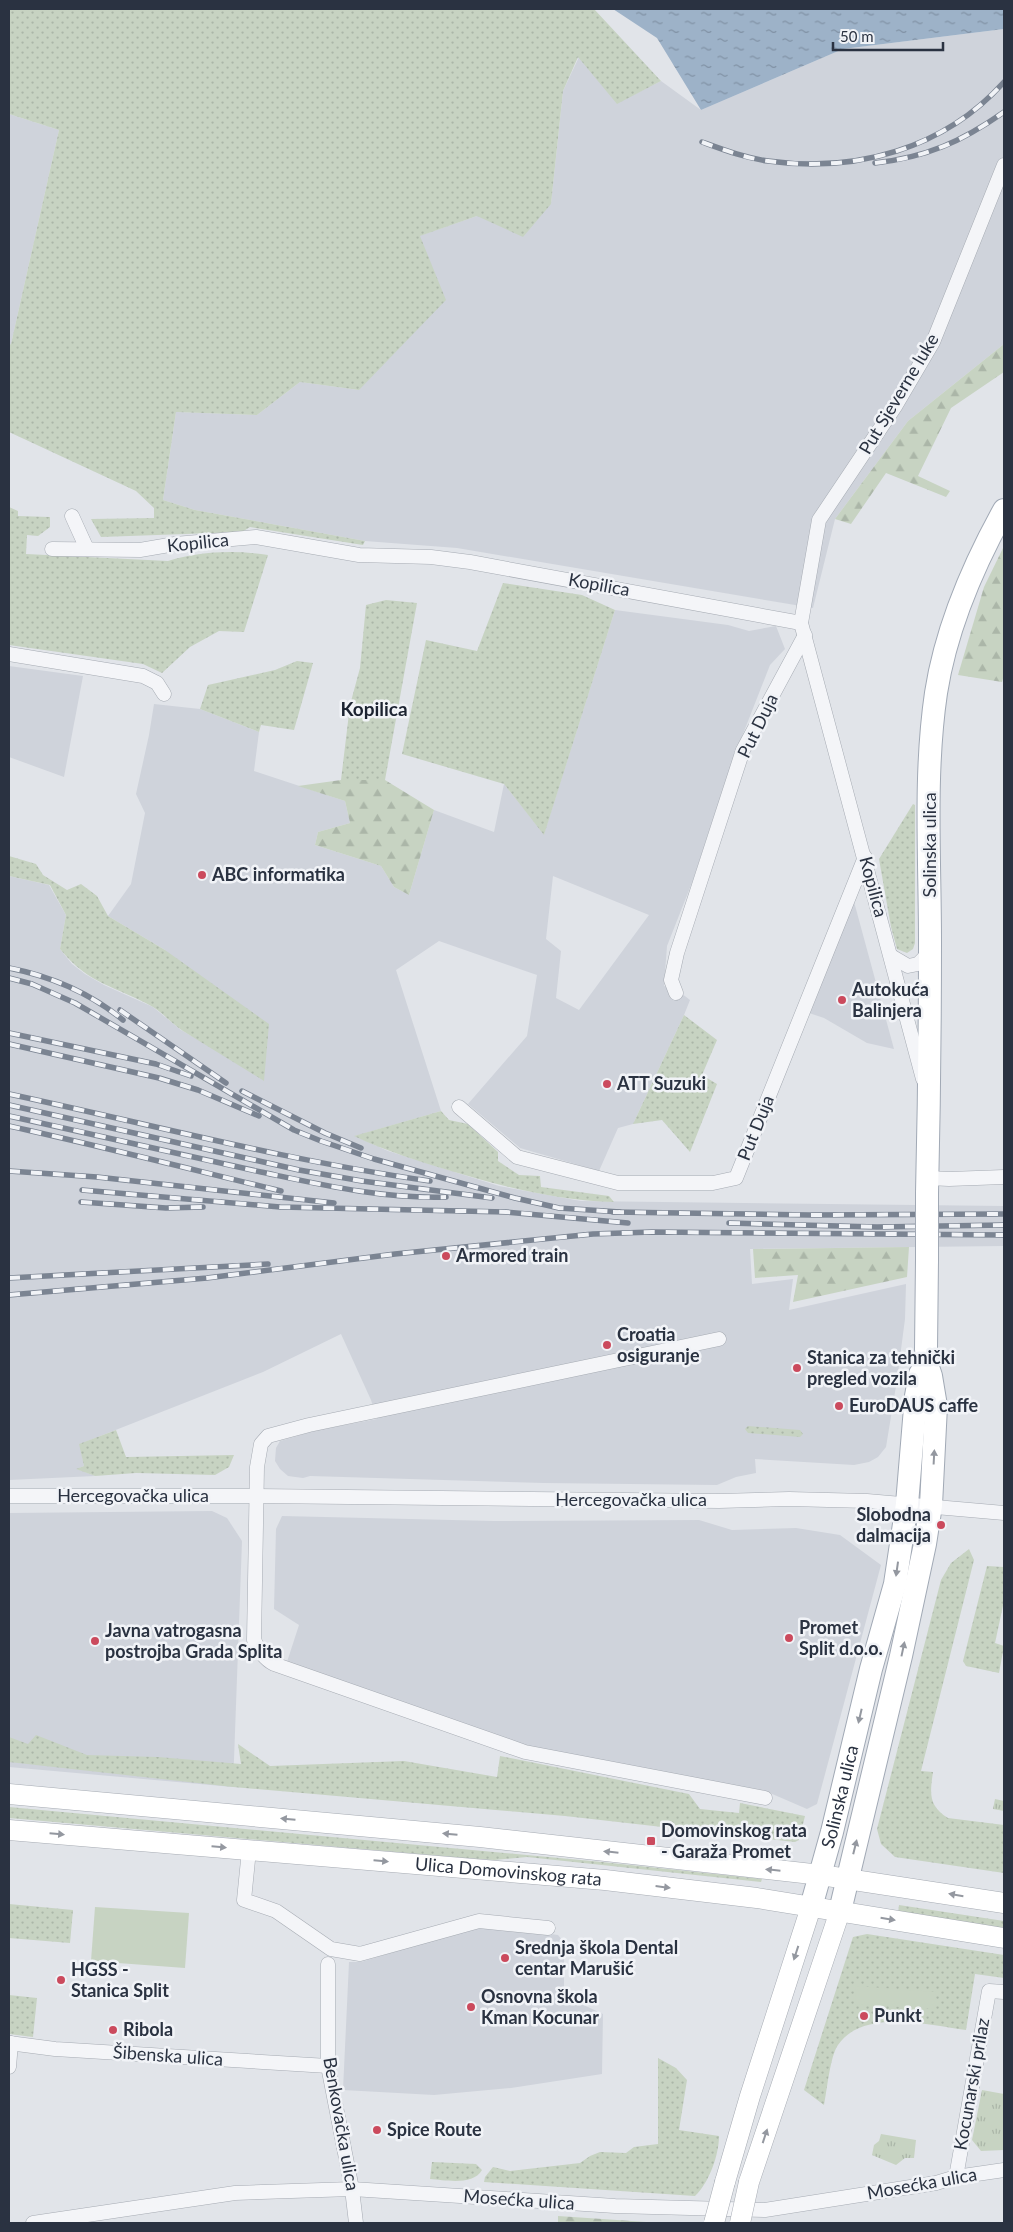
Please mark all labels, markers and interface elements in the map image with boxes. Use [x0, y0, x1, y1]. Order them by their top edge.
scale bar [833, 20, 943, 52]
text: 50 m [840, 27, 874, 45]
street label: Put Sjeverne luke [853, 329, 943, 458]
street label: Kopilica [166, 528, 230, 556]
street label: Kopilica [567, 568, 632, 600]
street label: Put Duja [732, 690, 782, 761]
district label: Kopilica [340, 697, 408, 720]
street label: Solinska ulica [918, 792, 940, 898]
street label: Kopilica [855, 854, 893, 920]
place label: ABC informatika [211, 863, 345, 885]
marker: ABC informatika [196, 869, 208, 881]
place label: Autokuća Balinjera [851, 978, 929, 1021]
marker: Autokuća Balinjera [836, 994, 848, 1006]
place label: ATT Suzuki [616, 1072, 706, 1094]
marker: ATT Suzuki [601, 1078, 613, 1090]
street label: Put Duja [732, 1092, 778, 1164]
place label: Armored train [455, 1244, 568, 1266]
marker: Armored train [440, 1250, 452, 1262]
place label: Croatia osiguranje [617, 1323, 700, 1366]
marker: Croatia osiguranje [601, 1339, 613, 1351]
place label: Stanica za tehnički pregled vozila [807, 1346, 955, 1389]
marker: Stanica za tehnički pregled vozila [791, 1362, 803, 1374]
place label: EuroDAUS caffe [849, 1394, 978, 1416]
marker: EuroDAUS caffe [833, 1400, 845, 1412]
one-way arrow [931, 1448, 939, 1464]
street label: Hercegovačka ulica [57, 1484, 209, 1506]
street label: Hercegovačka ulica [555, 1488, 707, 1510]
place label: Slobodna dalmacija [856, 1503, 931, 1546]
marker: Slobodna dalmacija [935, 1519, 947, 1531]
one-way arrow [893, 1562, 901, 1578]
place label: Promet Split d.o.o. [799, 1616, 883, 1659]
place label: Javna vatrogasna postrojba Grada Splita [105, 1619, 282, 1662]
marker: Promet Split d.o.o. [783, 1632, 795, 1644]
marker: Javna vatrogasna postrojba Grada Splita [89, 1635, 101, 1647]
one-way arrow [899, 1641, 907, 1656]
one-way arrow [856, 1709, 864, 1724]
street label: Solinska ulica [816, 1743, 862, 1851]
one-way arrow [280, 1815, 296, 1823]
place label: Domovinskog rata - Garaža Promet [661, 1819, 807, 1862]
one-way arrow [50, 1830, 66, 1838]
one-way arrow [441, 1830, 457, 1838]
marker: Domovinskog rata - Garaža Promet [645, 1835, 657, 1847]
one-way arrow [851, 1839, 859, 1854]
one-way arrow [212, 1844, 228, 1852]
one-way arrow [603, 1848, 619, 1856]
street label: Ulica Domovinskog rata [414, 1852, 603, 1890]
one-way arrow [374, 1857, 390, 1865]
one-way arrow [765, 1865, 781, 1873]
one-way arrow [655, 1883, 671, 1891]
one-way arrow [948, 1891, 964, 1899]
one-way arrow [880, 1915, 896, 1923]
place label: Srednja škola Dental centar Marušić [515, 1936, 678, 1979]
one-way arrow [792, 1946, 799, 1961]
marker: Srednja škola Dental centar Marušić [499, 1952, 511, 1964]
place label: HGSS - Stanica Split [71, 1958, 169, 2001]
marker: HGSS - Stanica Split [55, 1974, 67, 1986]
place label: Osnovna škola Kman Kocunar [481, 1985, 599, 2028]
marker: Osnovna škola Kman Kocunar [465, 2001, 477, 2013]
place label: Punkt [874, 2004, 922, 2026]
marker: Punkt [858, 2010, 870, 2022]
street label: Kocunarski prilaz [949, 2016, 993, 2152]
place label: Ribola [123, 2018, 173, 2040]
marker: Ribola [107, 2024, 119, 2036]
street label: Šibenska ulica [112, 2040, 224, 2070]
street label: Benkovačka ulica [319, 2055, 365, 2192]
place label: Spice Route [387, 2118, 482, 2140]
marker: Spice Route [371, 2124, 383, 2136]
one-way arrow [761, 2128, 769, 2143]
street label: Mosećka ulica [865, 2163, 979, 2204]
street label: Mosećka ulica [463, 2184, 575, 2214]

